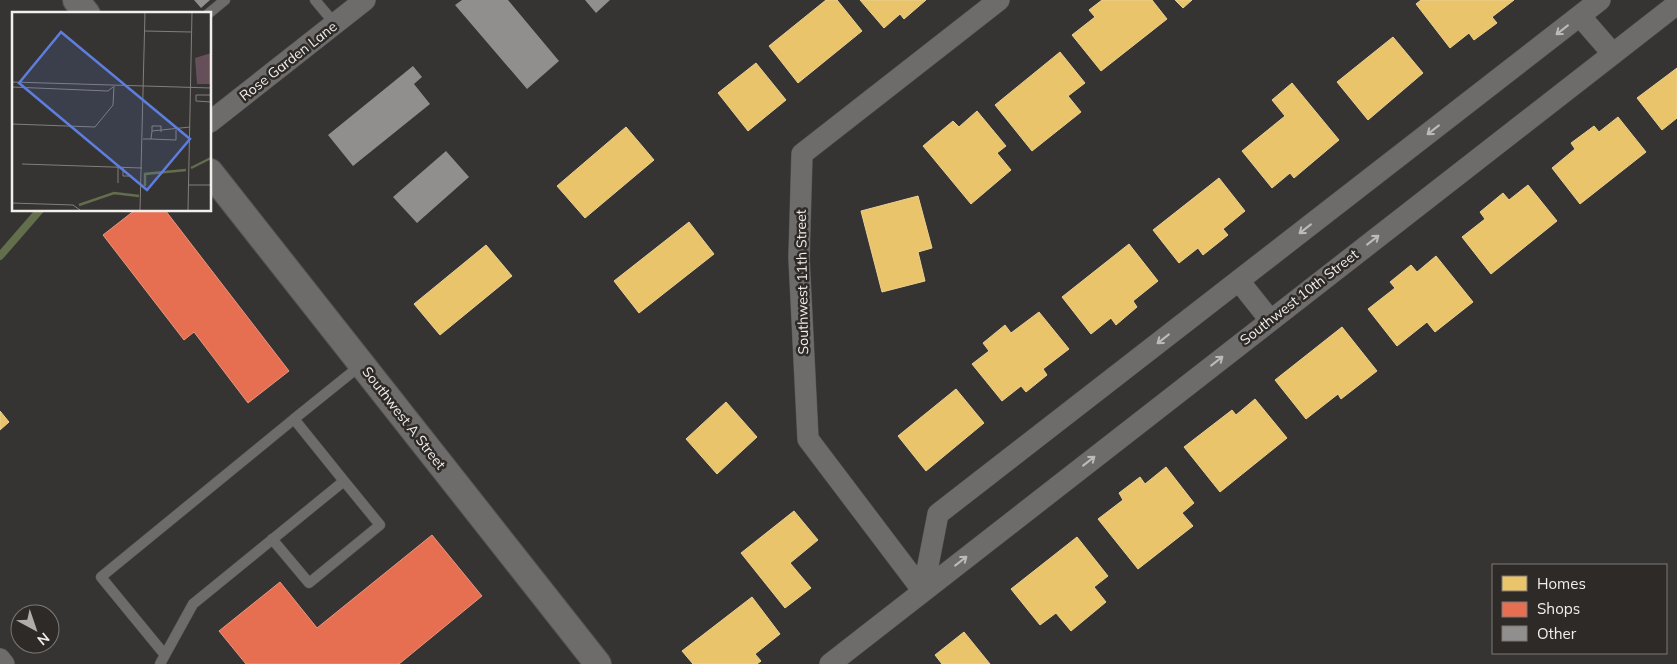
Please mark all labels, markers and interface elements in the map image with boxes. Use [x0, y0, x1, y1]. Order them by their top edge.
inset map [12, 12, 211, 211]
street label: Rose Garden Lane [236, 17, 340, 105]
one-way arrow [1555, 25, 1569, 35]
one-way arrow [1427, 124, 1440, 135]
street label: Southwest 11th Street [792, 209, 812, 355]
one-way arrow [1298, 224, 1312, 234]
one-way arrow [1366, 234, 1379, 245]
street label: Southwest 10th Street [1236, 245, 1362, 349]
one-way arrow [1157, 334, 1170, 345]
one-way arrow [1210, 356, 1223, 367]
street label: Southwest A Street [358, 363, 450, 473]
one-way arrow [1082, 456, 1095, 467]
one-way arrow [954, 556, 967, 567]
legend [1492, 564, 1667, 654]
text: Homes [1537, 574, 1586, 593]
text: Shops [1537, 599, 1580, 618]
north arrow [10, 604, 60, 654]
text: Other [1537, 624, 1577, 643]
text: N [34, 629, 53, 649]

